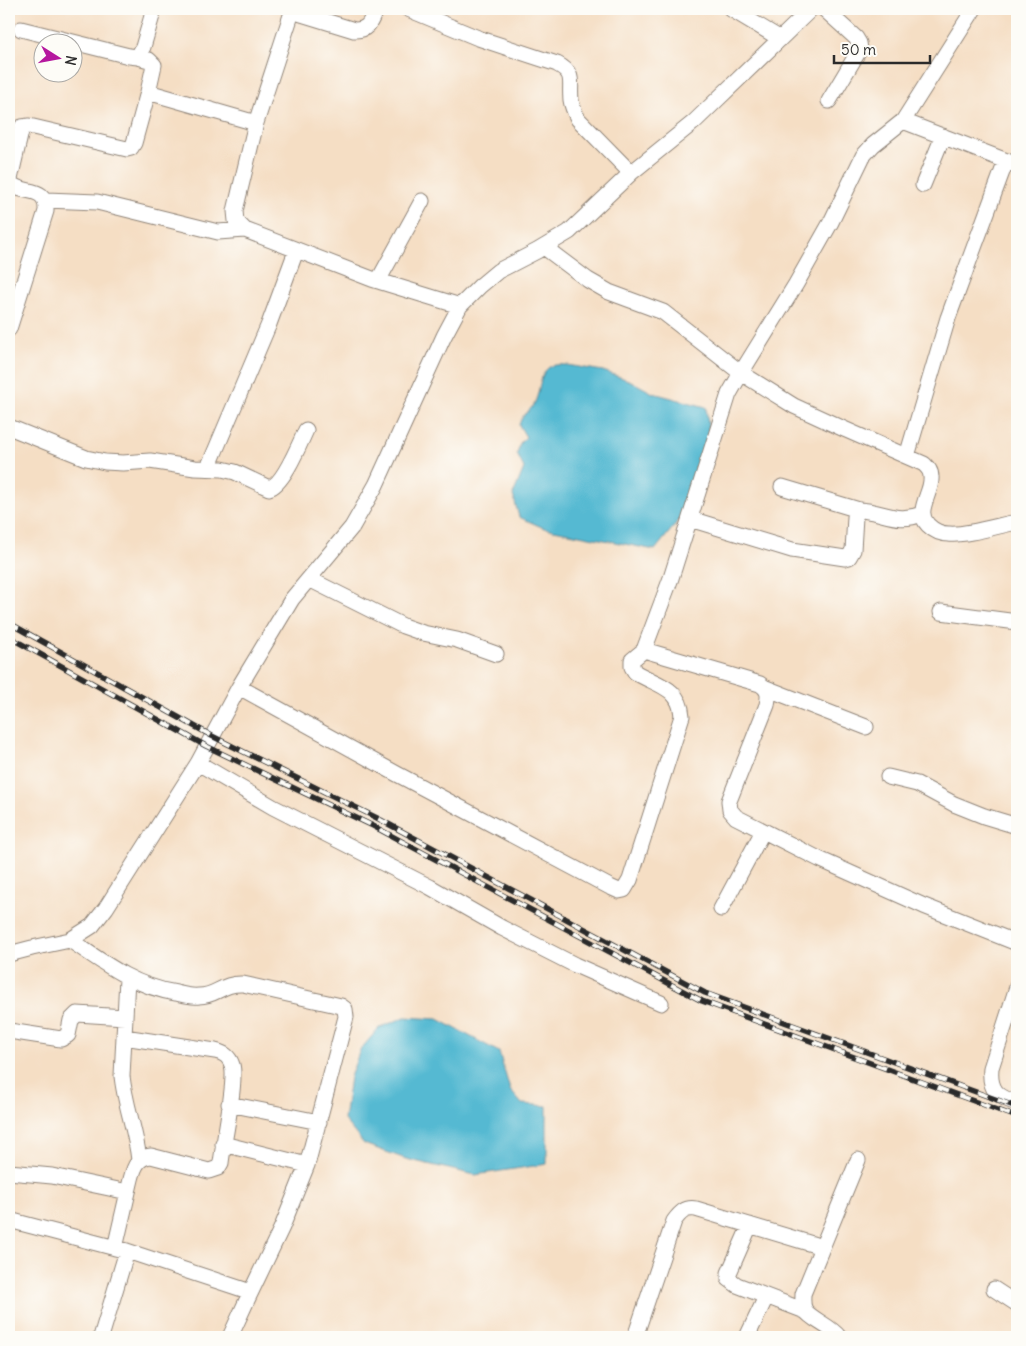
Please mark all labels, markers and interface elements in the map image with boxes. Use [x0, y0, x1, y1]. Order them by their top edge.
north arrow [32, 32, 82, 82]
scale bar [834, 32, 930, 64]
text: 50 m [841, 40, 876, 59]
text: N [61, 54, 81, 67]

